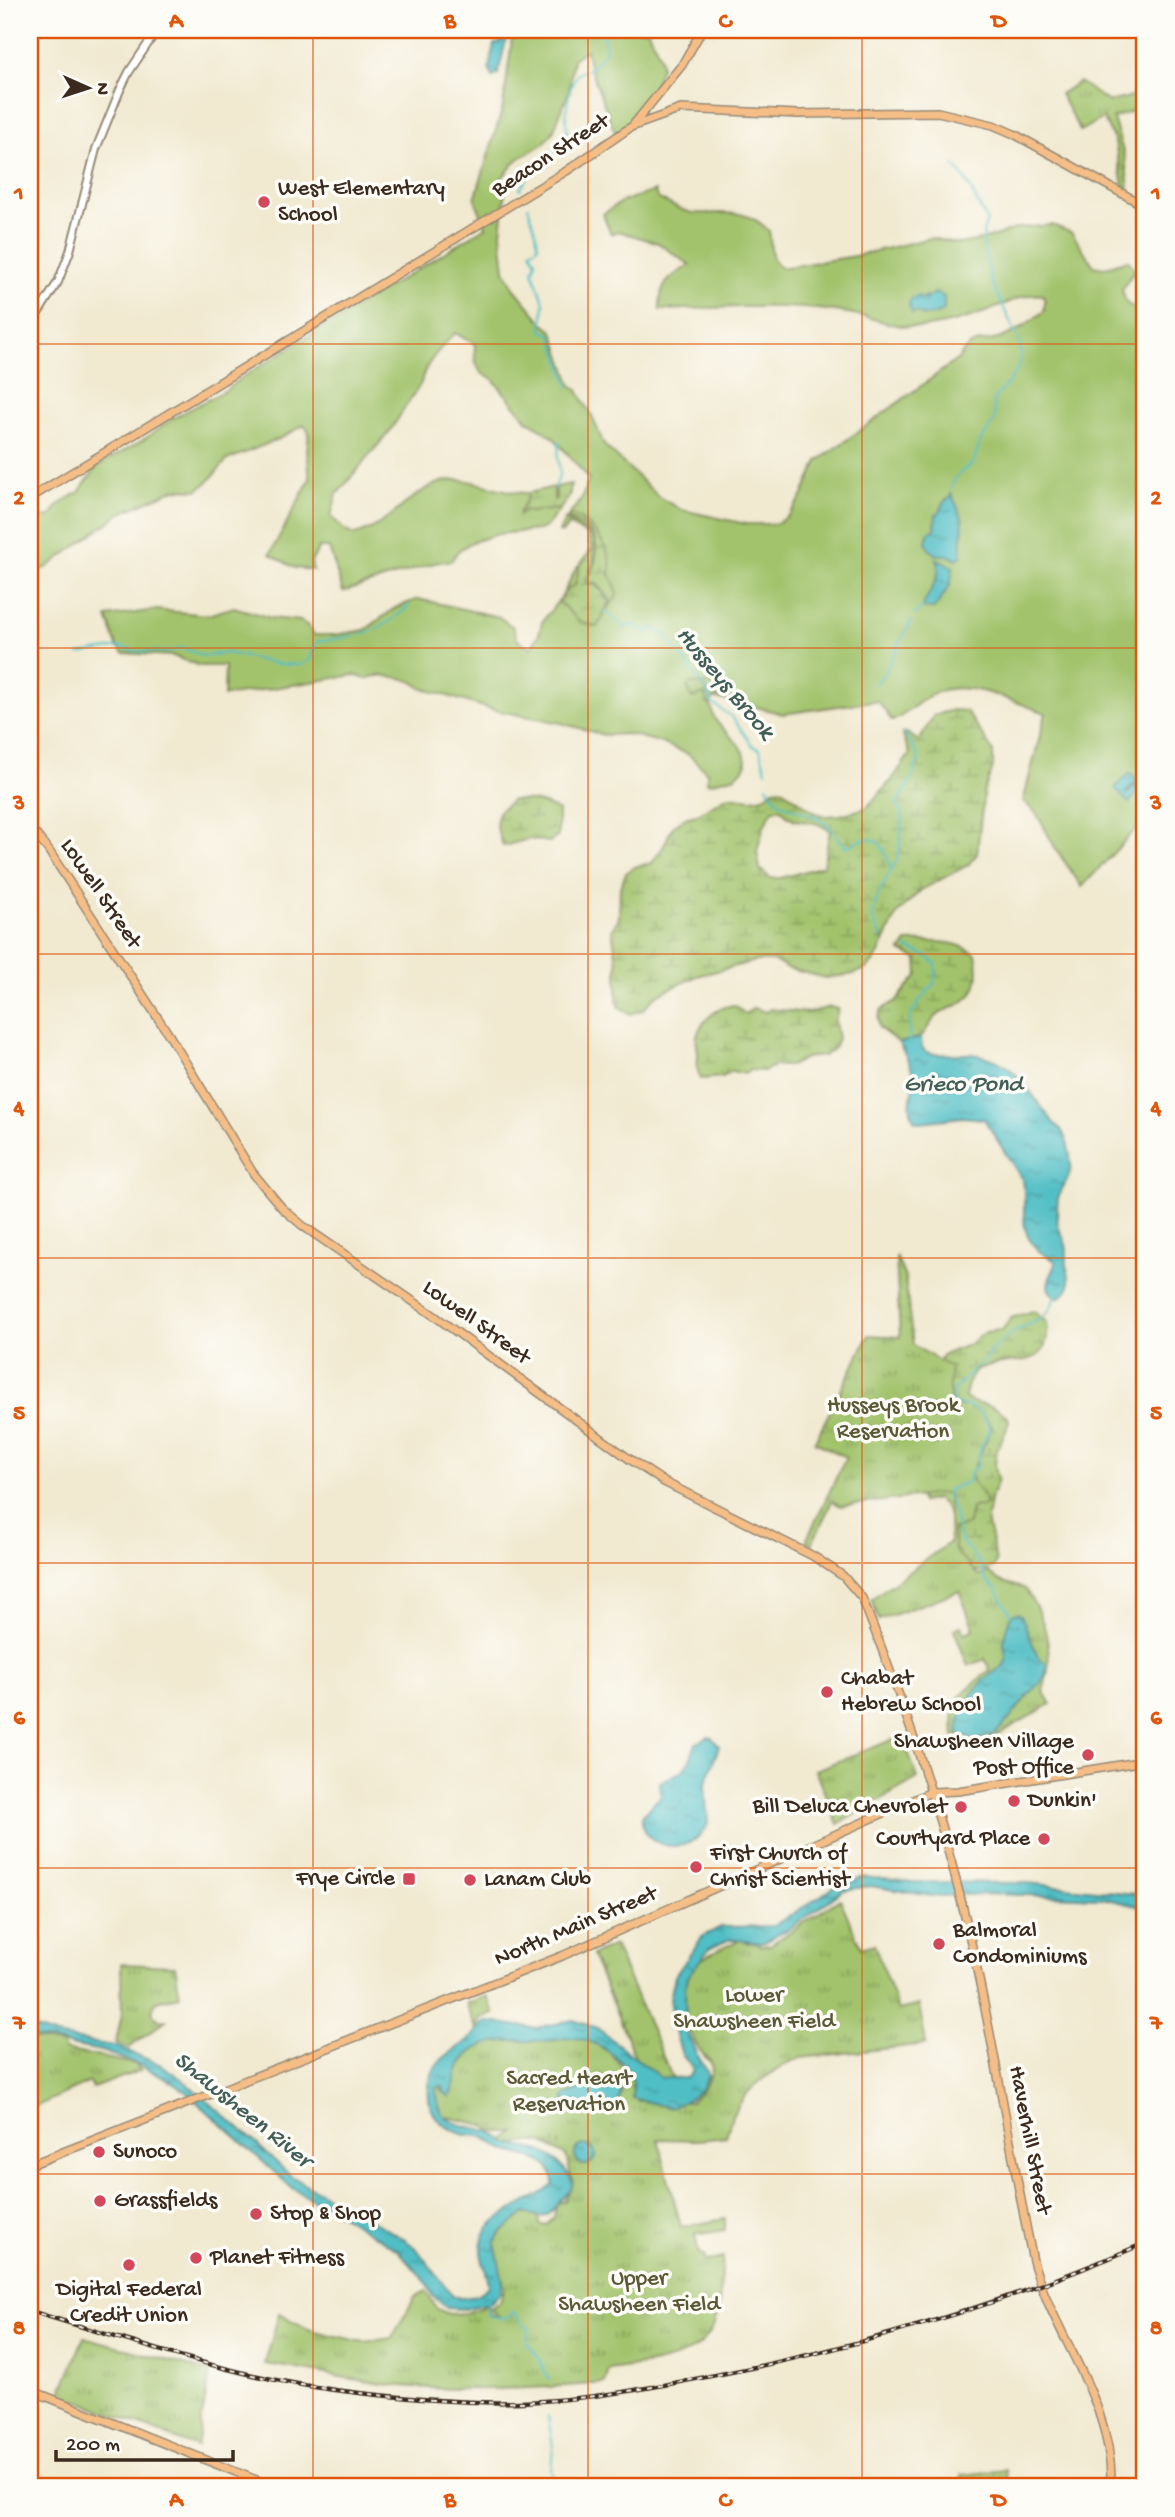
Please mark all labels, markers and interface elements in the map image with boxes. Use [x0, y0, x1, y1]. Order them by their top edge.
text: A [168, 9, 184, 36]
text: B [443, 9, 457, 36]
text: C [719, 9, 734, 36]
text: D [990, 9, 1008, 36]
north arrow [52, 52, 122, 122]
text: N [90, 82, 113, 96]
street label: Beacon Street [487, 107, 616, 204]
place label: West Elementary School [278, 176, 445, 229]
text: 1 [13, 181, 24, 208]
text: 1 [1150, 181, 1161, 208]
marker: West Elementary School [256, 194, 272, 210]
text: 2 [13, 486, 25, 513]
text: 2 [1150, 486, 1162, 513]
water label: Husseys Brook [669, 622, 781, 748]
text: 3 [12, 791, 25, 818]
text: 3 [1149, 791, 1162, 818]
street label: Lowell Street [53, 834, 148, 956]
water label: Grieco Pond [904, 1071, 1025, 1100]
text: 4 [13, 1096, 25, 1123]
text: 4 [1150, 1096, 1162, 1123]
street label: Lowell Street [417, 1275, 537, 1372]
park label: Husseys Brook Reservation [827, 1393, 962, 1446]
text: 5 [13, 1401, 25, 1428]
text: 5 [1150, 1401, 1162, 1428]
place label: Chabat Hebrew School [841, 1666, 981, 1719]
marker: Chabat Hebrew School [819, 1684, 835, 1700]
text: 6 [13, 1706, 26, 1733]
text: 6 [1150, 1706, 1163, 1733]
place label: Shawsheen Village Post Office [894, 1729, 1075, 1782]
marker: Shawsheen Village Post Office [1080, 1747, 1096, 1763]
place label: Dunkin' [1026, 1788, 1097, 1815]
marker: Dunkin' [1006, 1793, 1022, 1809]
place label: Bill Deluca Chevrolet [752, 1794, 949, 1821]
marker: Bill Deluca Chevrolet [953, 1799, 969, 1815]
place label: Courtyard Place [876, 1826, 1031, 1853]
marker: Courtyard Place [1036, 1831, 1052, 1847]
place label: First Church of Christ Scientist [709, 1841, 851, 1894]
marker: First Church of Christ Scientist [688, 1859, 704, 1875]
place label: Frye Circle [295, 1866, 396, 1893]
place label: Lanam Club [484, 1867, 591, 1894]
marker: Frye Circle [401, 1871, 417, 1887]
marker: Lanam Club [462, 1872, 478, 1888]
street label: North Main Street [491, 1880, 663, 1973]
place label: Balmoral Condominiums [952, 1918, 1087, 1971]
marker: Balmoral Condominiums [931, 1936, 947, 1952]
park label: Lower Shawsheen Field [673, 1983, 836, 2036]
text: 7 [12, 2011, 26, 2038]
text: 7 [1149, 2011, 1163, 2038]
water label: Shawsheen River [167, 2047, 320, 2178]
street label: Haverhill Street [1001, 2064, 1057, 2218]
park label: Sacred Heart Reservation [506, 2066, 633, 2119]
place label: Sunoco [113, 2139, 177, 2166]
marker: Sunoco [91, 2144, 107, 2160]
place label: Grassfields [114, 2188, 218, 2215]
marker: Grassfields [92, 2193, 108, 2209]
place label: Stop & Shop [270, 2201, 381, 2228]
marker: Stop & Shop [248, 2206, 264, 2222]
place label: Planet Fitness [209, 2245, 345, 2272]
marker: Planet Fitness [188, 2250, 204, 2266]
marker: Digital Federal Credit Union [121, 2257, 137, 2273]
park label: Upper Shawsheen Field [558, 2266, 721, 2319]
place label: Digital Federal Credit Union [54, 2277, 202, 2330]
text: 8 [13, 2316, 26, 2343]
text: 8 [1150, 2316, 1163, 2343]
scale bar [56, 2419, 233, 2463]
text: 200 m [66, 2434, 120, 2459]
text: A [168, 2488, 184, 2515]
text: B [443, 2488, 457, 2515]
text: C [719, 2488, 734, 2515]
text: D [990, 2488, 1008, 2515]

